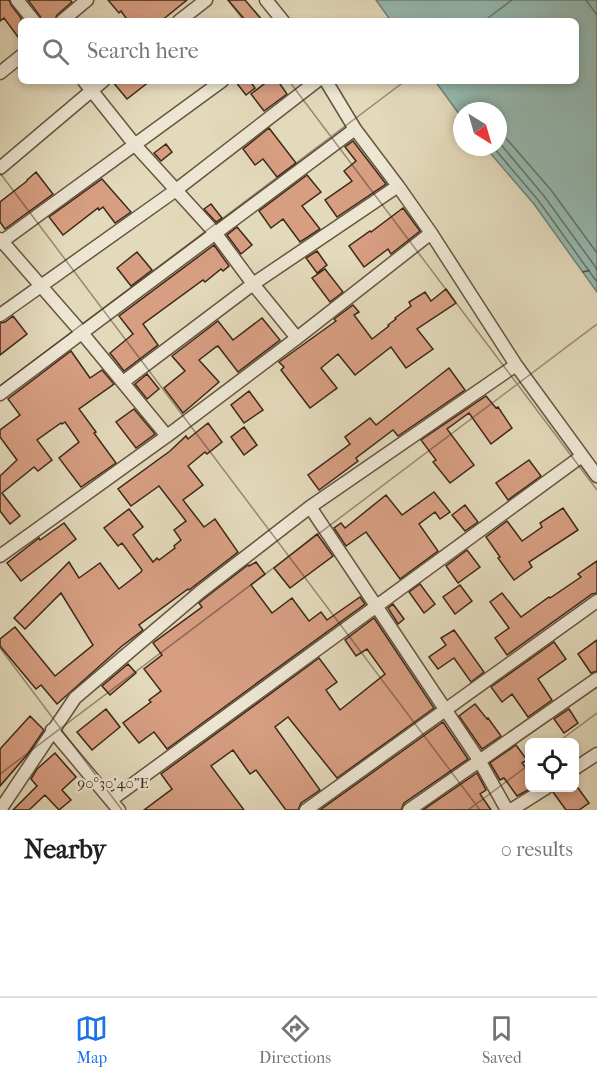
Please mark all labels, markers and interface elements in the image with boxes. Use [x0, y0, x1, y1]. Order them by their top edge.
search box [18, 18, 579, 84]
icon: search [39, 35, 72, 68]
text: Search here [87, 38, 199, 64]
north arrow [453, 102, 507, 156]
map controls [525, 738, 579, 792]
button: locate [525, 738, 579, 792]
text: 90°30'40"E [77, 774, 149, 792]
text: Nearby [24, 834, 106, 865]
text: 0 results [501, 838, 573, 861]
tab: Map [75, 1012, 108, 1067]
tab: Directions [259, 1012, 331, 1067]
tab: Saved [482, 1012, 522, 1067]

